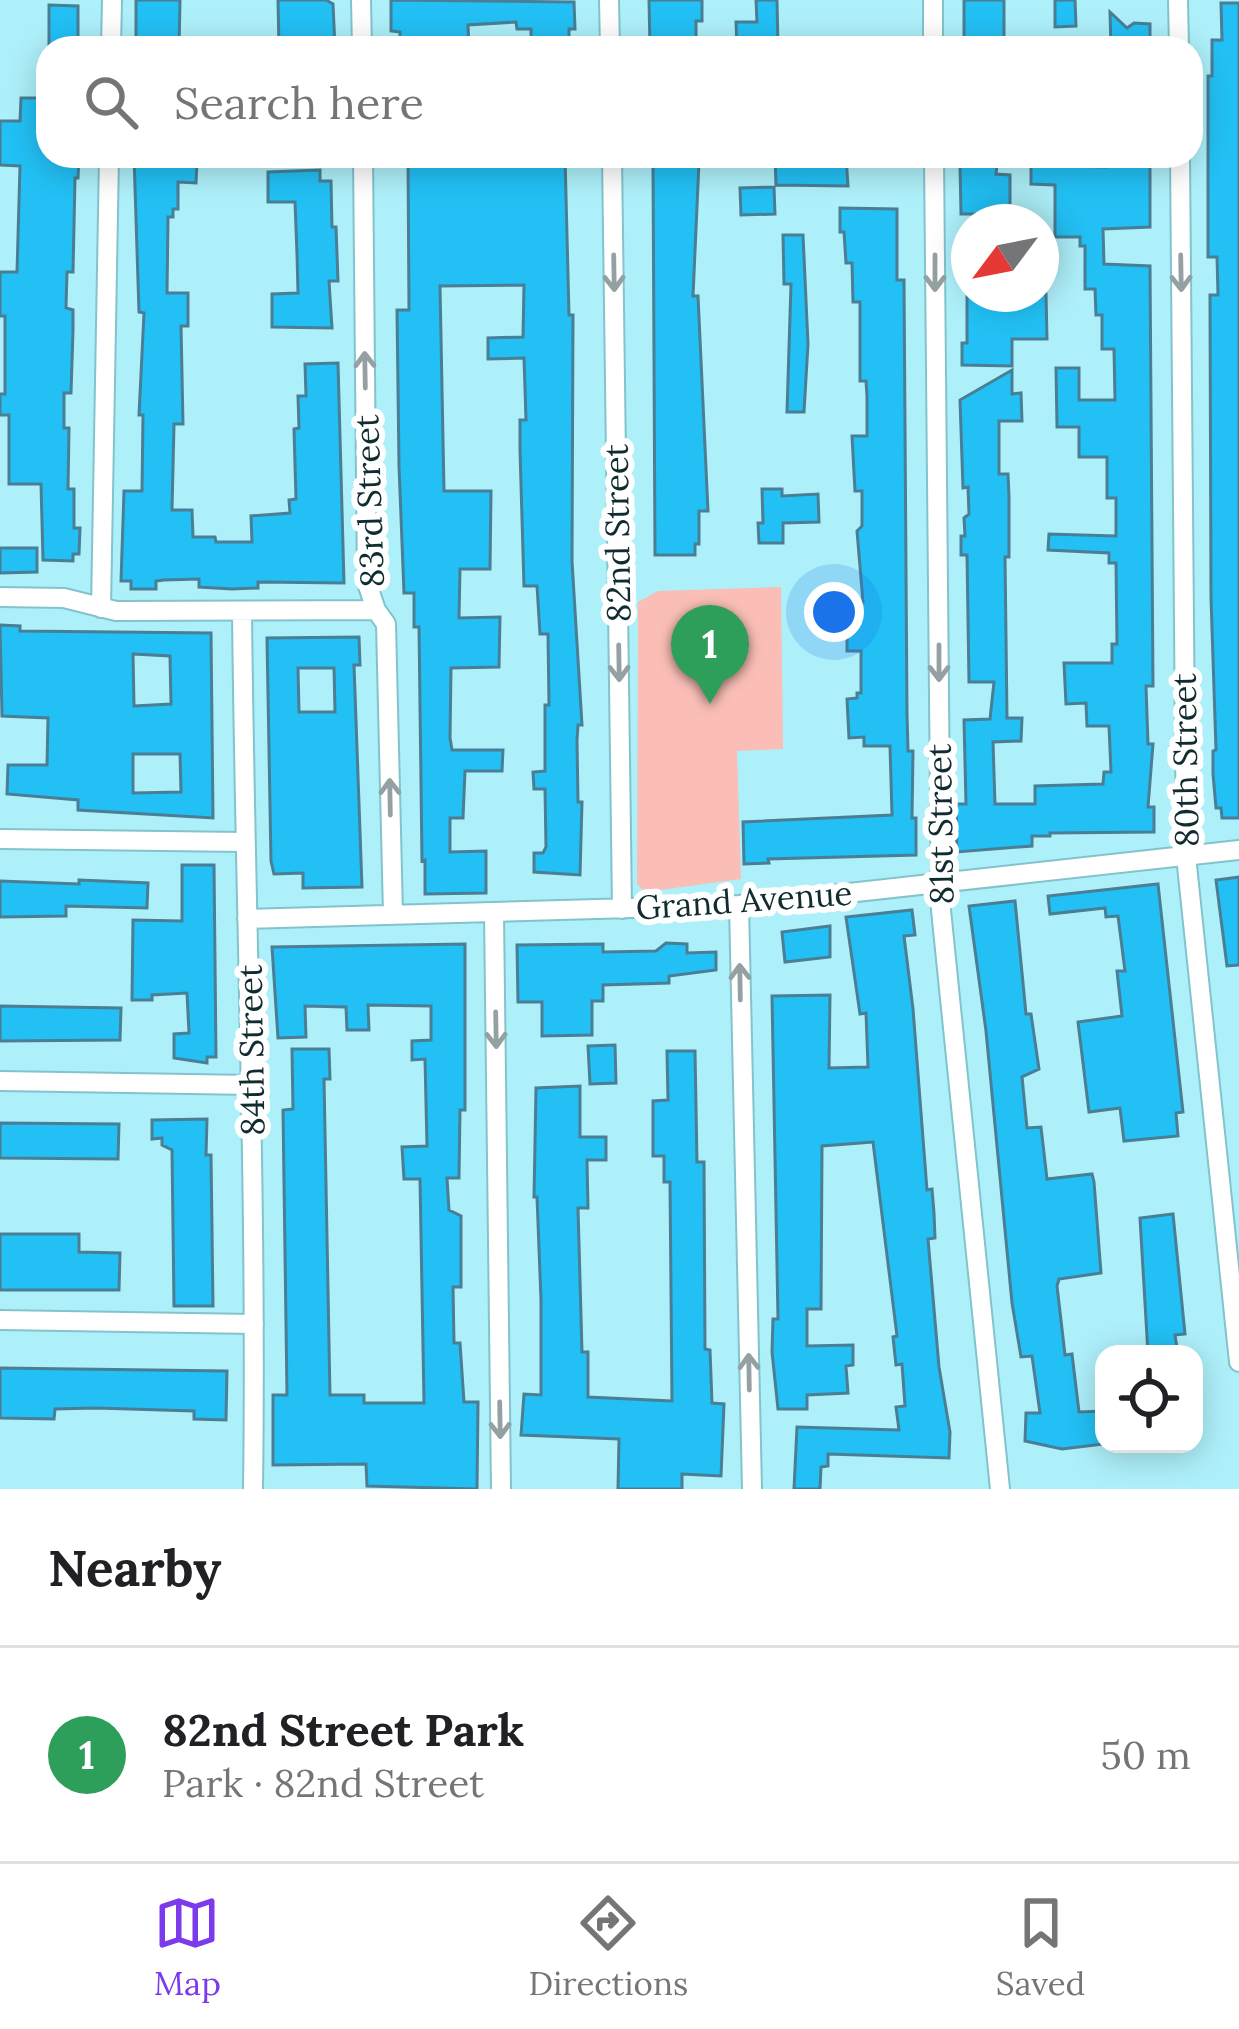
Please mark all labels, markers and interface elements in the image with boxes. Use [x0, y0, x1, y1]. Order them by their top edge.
search box [36, 36, 1203, 168]
icon: search [78, 69, 144, 135]
text: Search here [174, 74, 424, 131]
north arrow [951, 204, 1059, 312]
one-way arrow [602, 253, 625, 292]
one-way arrow [924, 253, 946, 292]
one-way arrow [1169, 253, 1192, 292]
one-way arrow [354, 351, 376, 390]
street label: 83rd Street [345, 414, 393, 588]
street label: 82nd Street [594, 443, 640, 622]
your location [804, 582, 864, 642]
pin: 1 [671, 605, 749, 704]
one-way arrow [607, 643, 630, 682]
one-way arrow [927, 643, 950, 682]
street label: 80th Street [1162, 673, 1208, 847]
street label: 81st Street [918, 743, 962, 905]
one-way arrow [379, 778, 402, 817]
street label: Grand Avenue [634, 871, 854, 929]
one-way arrow [729, 963, 752, 1002]
street label: 84th Street [229, 964, 273, 1136]
one-way arrow [484, 1010, 507, 1049]
map controls [1095, 1345, 1203, 1453]
button: locate [1095, 1345, 1203, 1453]
one-way arrow [738, 1353, 761, 1392]
one-way arrow [489, 1400, 511, 1439]
text: Nearby [48, 1535, 221, 1600]
text: 82nd Street Park [162, 1701, 524, 1758]
text: 1 [79, 1730, 95, 1780]
text: 50 m [1100, 1730, 1191, 1780]
text: Park · 82nd Street [162, 1758, 484, 1808]
tab: Map [154, 1890, 221, 2004]
tab: Directions [529, 1890, 688, 2004]
tab: Saved [996, 1890, 1085, 2004]

